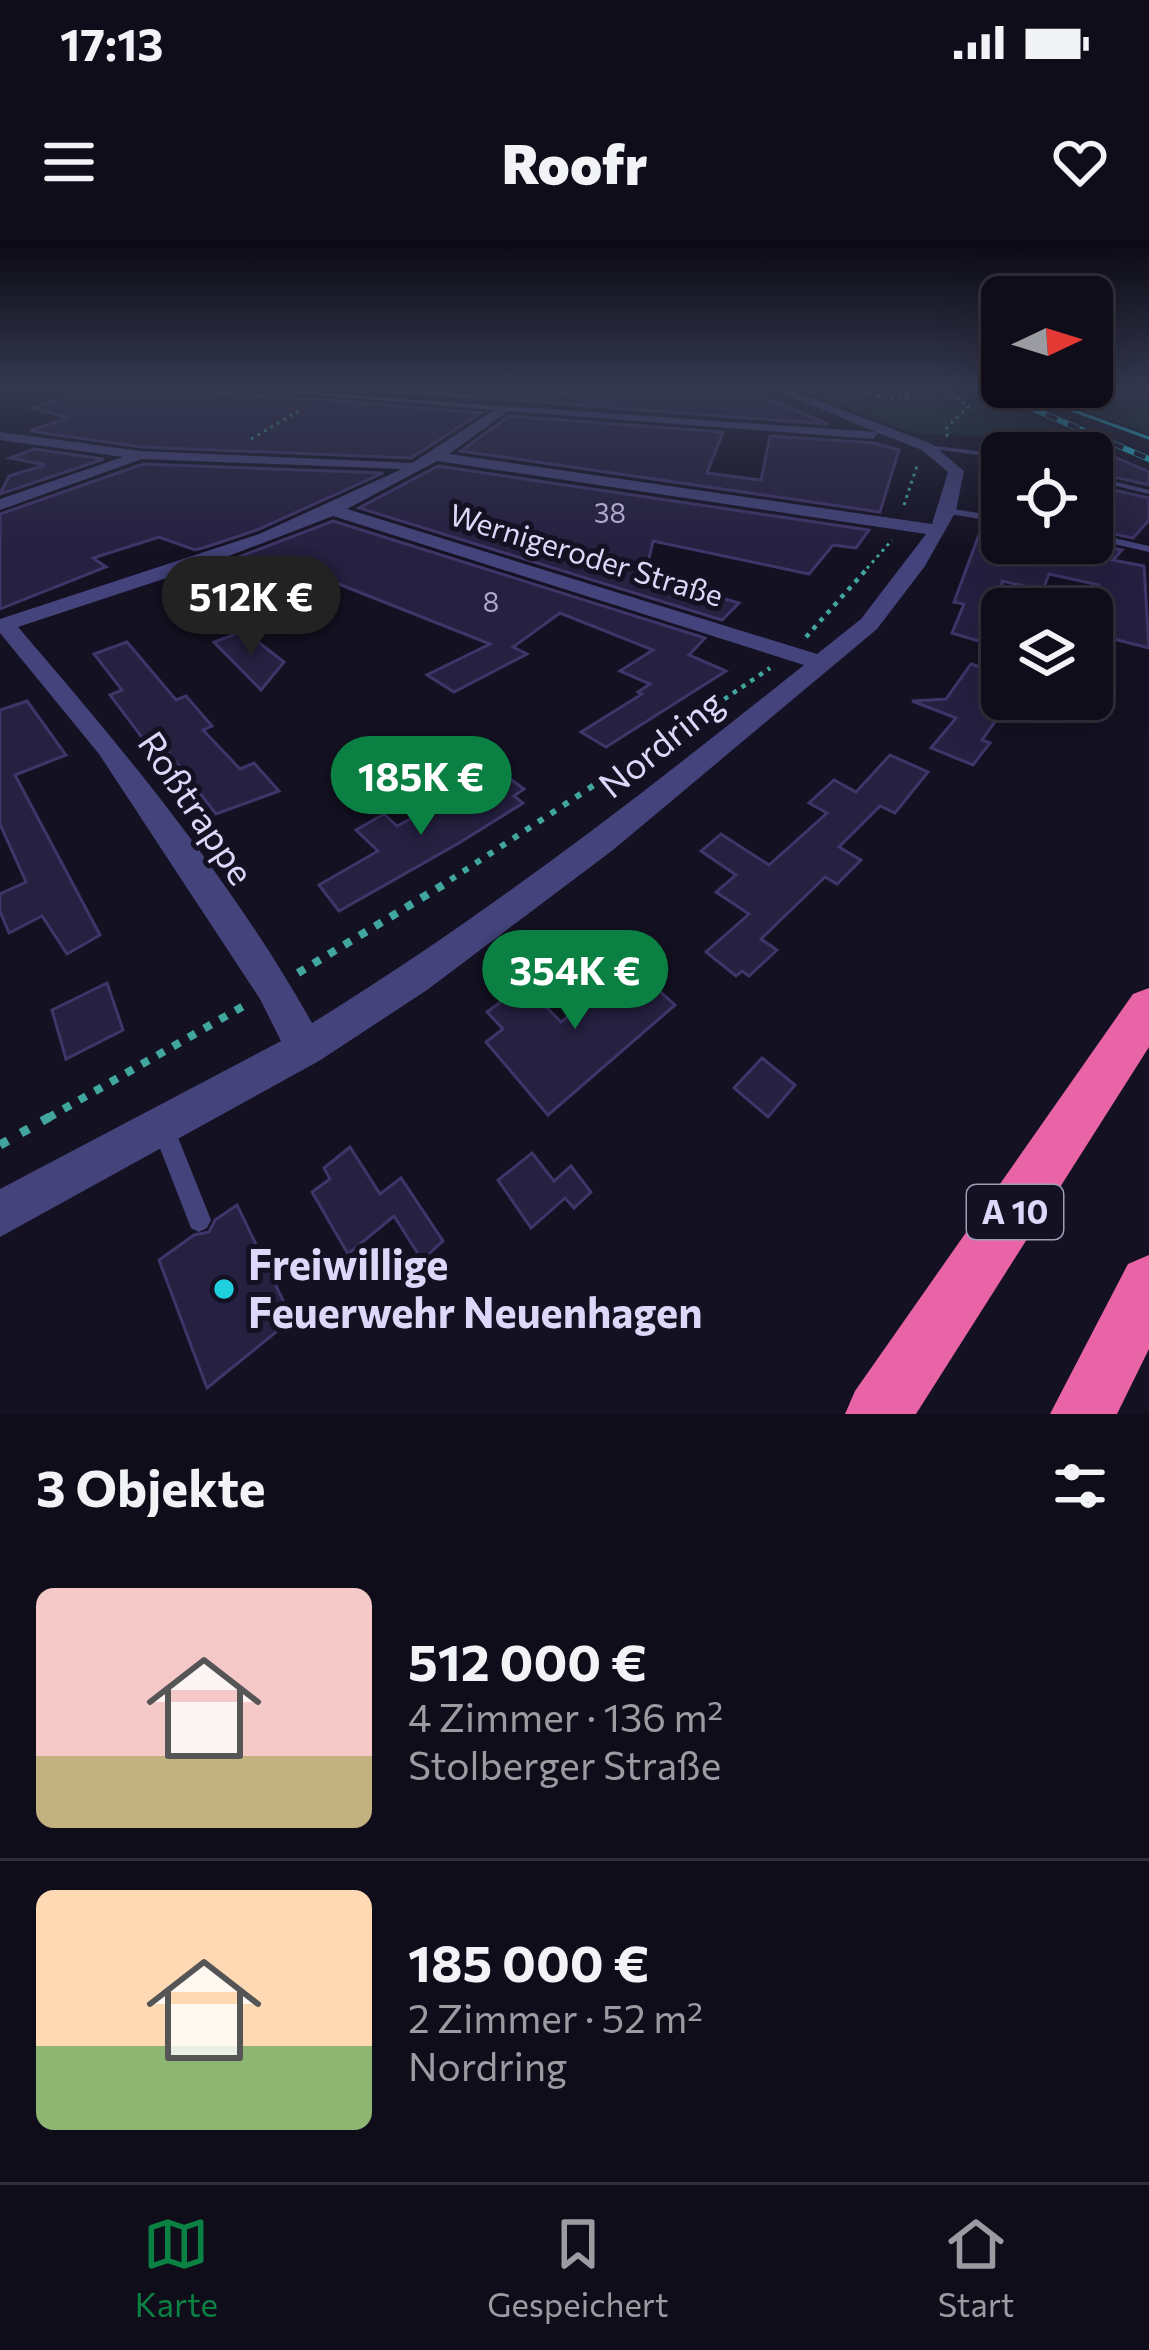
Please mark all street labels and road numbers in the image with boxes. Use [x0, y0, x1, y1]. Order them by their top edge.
street label: Wernigeroder Straße [445, 494, 728, 613]
street label: Nordring [589, 679, 731, 806]
street label: Roßtrappe [130, 722, 265, 892]
road number: A 10 [967, 1185, 1063, 1239]

